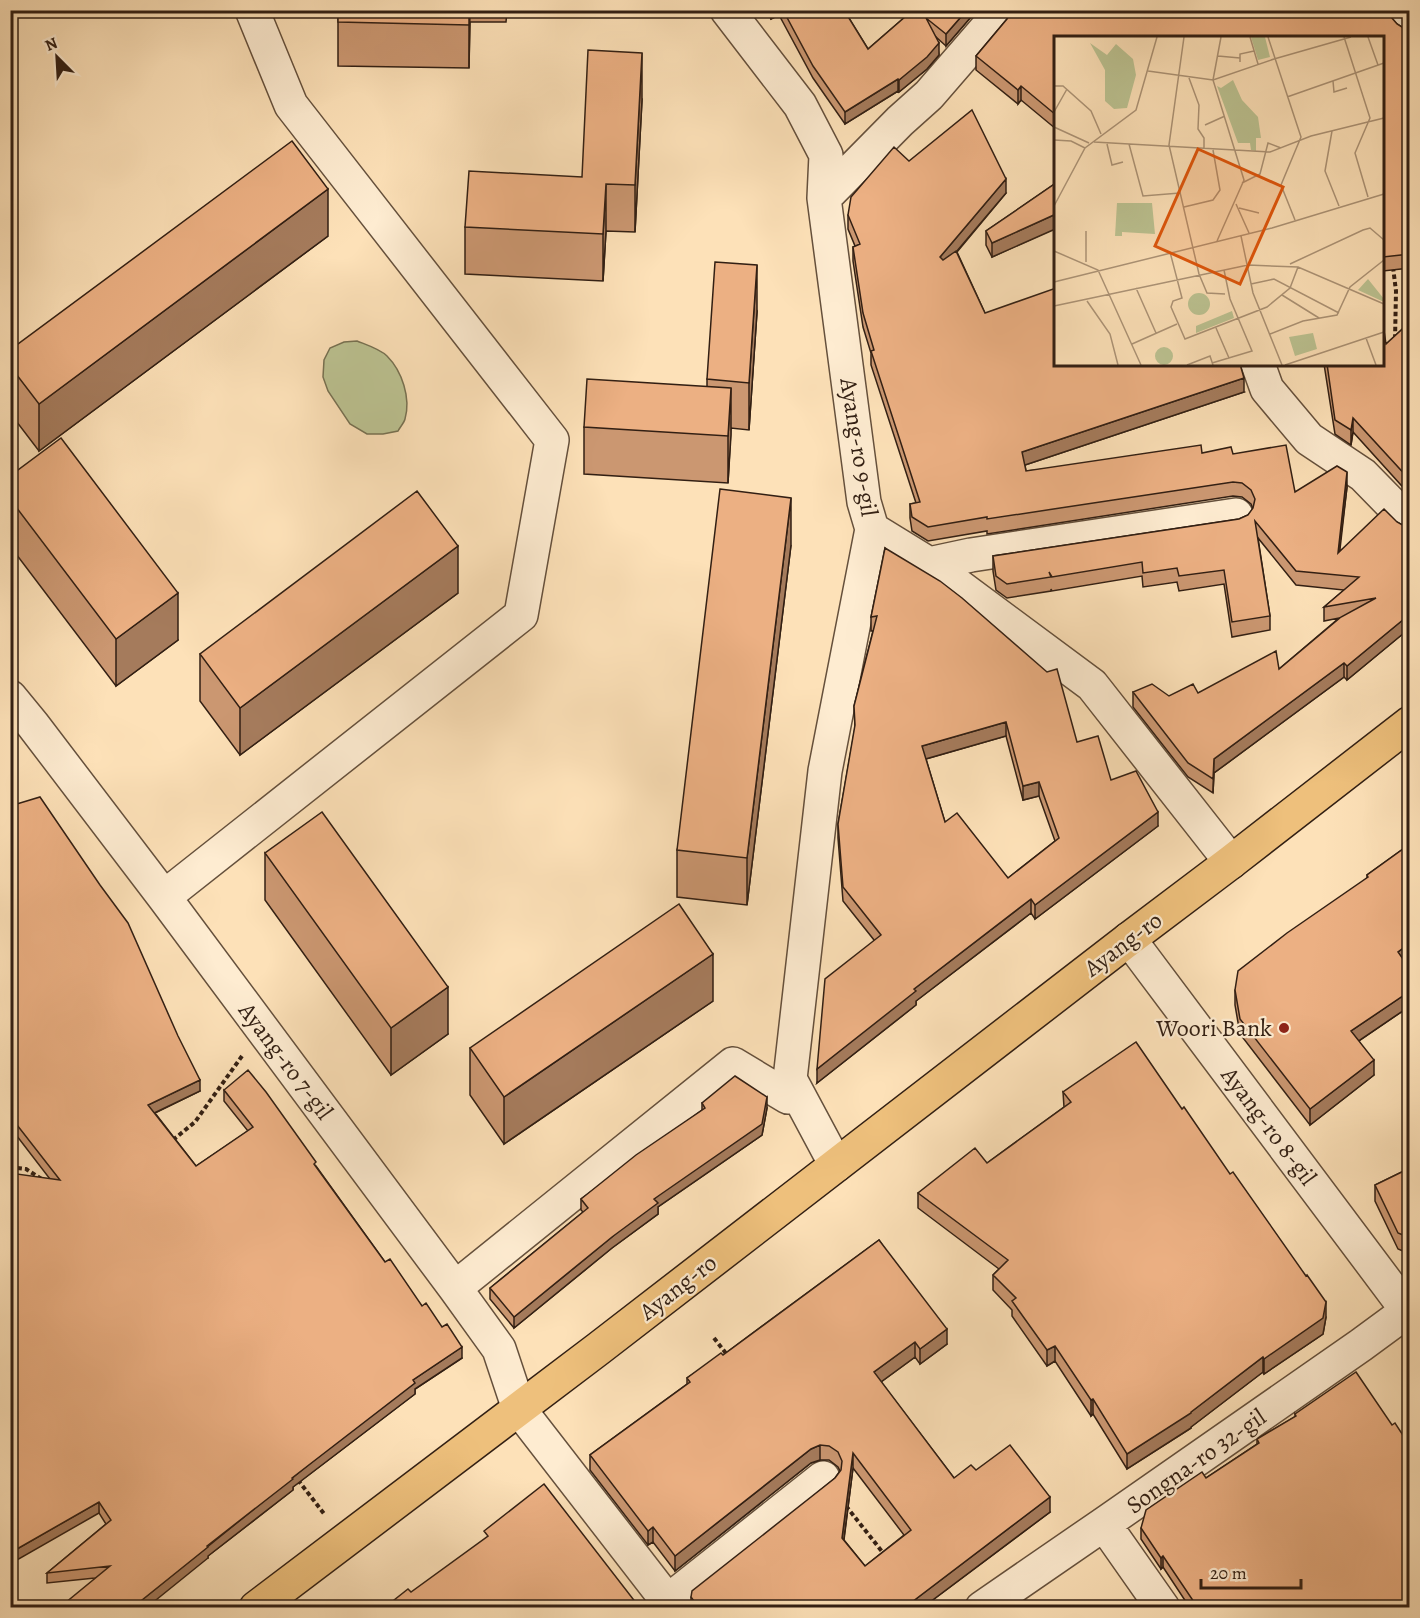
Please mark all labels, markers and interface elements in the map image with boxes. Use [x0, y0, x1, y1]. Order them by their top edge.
north arrow [27, 27, 87, 87]
text: N [42, 32, 61, 57]
inset map [1054, 36, 1384, 366]
street label: Ayang-ro 9-gil [832, 375, 886, 519]
street label: Ayang-ro [1077, 904, 1169, 985]
street label: Ayang-ro 7-gil [231, 995, 341, 1126]
place label: Woori Bank [1155, 1012, 1272, 1044]
marker: Woori Bank [1277, 1021, 1291, 1035]
street label: Ayang-ro 8-gil [1213, 1060, 1324, 1192]
street label: Ayang-ro [632, 1247, 723, 1328]
street label: Songna-ro 32-gil [1120, 1401, 1272, 1521]
scale bar [1201, 1552, 1302, 1590]
text: 20 m [1210, 1561, 1247, 1585]

